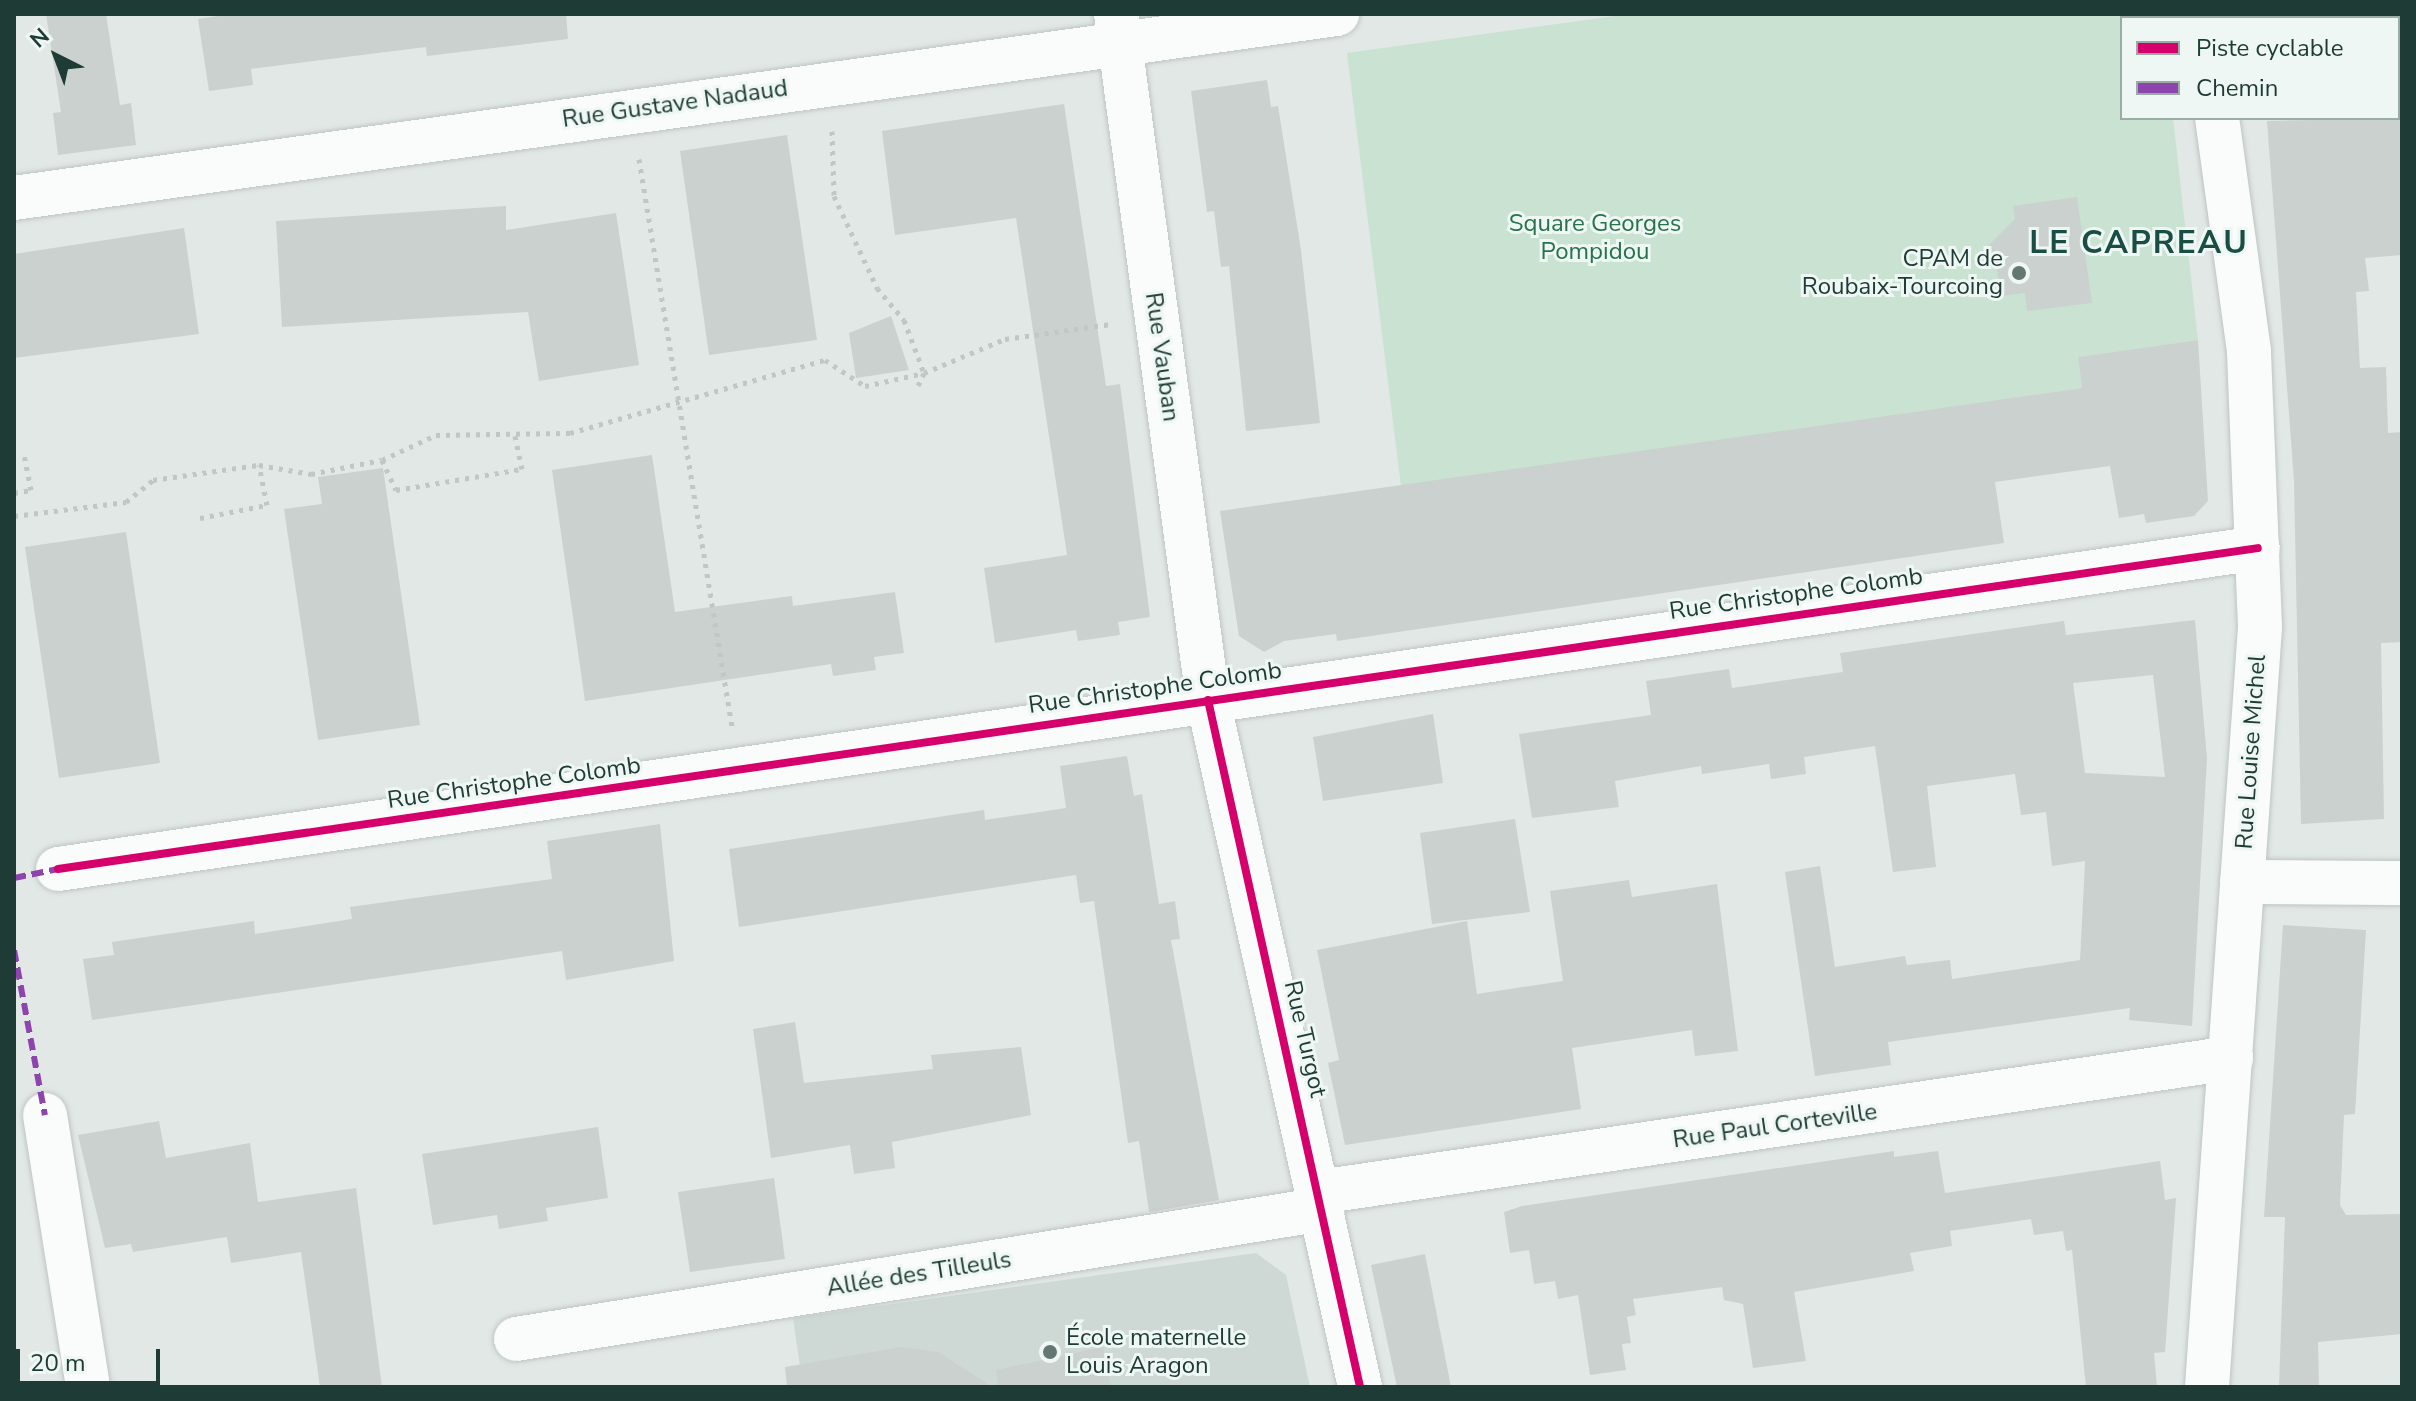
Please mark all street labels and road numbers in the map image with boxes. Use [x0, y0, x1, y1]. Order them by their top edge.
street label: Rue Gustave Nadaud [560, 74, 790, 134]
street label: Rue Vauban [1139, 291, 1185, 423]
street label: Rue Christophe Colomb [1667, 562, 1925, 626]
street label: Rue Louise Michel [2230, 654, 2272, 850]
street label: Rue Christophe Colomb [1026, 656, 1284, 720]
street label: Rue Christophe Colomb [385, 751, 643, 815]
street label: Rue Turgot [1278, 978, 1332, 1100]
street label: Rue Paul Corteville [1671, 1097, 1879, 1155]
street label: Allée des Tilleuls [825, 1245, 1013, 1303]

